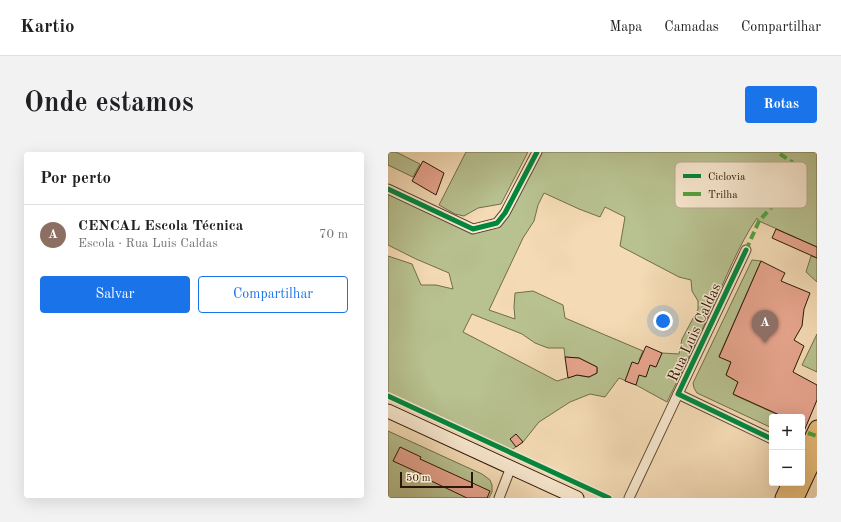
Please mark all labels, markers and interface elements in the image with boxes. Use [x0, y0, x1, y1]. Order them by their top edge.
text: Kartio [20, 18, 75, 37]
text: Mapa [609, 20, 642, 34]
text: Camadas [664, 20, 719, 34]
text: Compartilhar [741, 20, 821, 34]
button: Rotas [745, 86, 817, 123]
text: Onde estamos [24, 90, 194, 118]
legend [675, 162, 807, 208]
text: Por perto [40, 170, 111, 187]
text: Ciclovia [708, 172, 746, 183]
text: Trilha [708, 190, 738, 201]
text: CENCAL Escola Técnica [78, 219, 243, 234]
text: A [48, 228, 58, 241]
text: 70 m [319, 228, 348, 241]
text: Escola · Rua Luis Caldas [78, 237, 218, 250]
button: Salvar [40, 276, 190, 313]
button: Compartilhar [198, 276, 348, 313]
street label: Rua Luis Caldas [666, 281, 725, 384]
pin: A [752, 310, 778, 343]
your location [653, 311, 673, 331]
map controls [769, 414, 805, 486]
button: + [769, 414, 805, 450]
button: − [769, 450, 805, 486]
scale bar [400, 470, 473, 489]
text: 50 m [406, 473, 431, 484]

